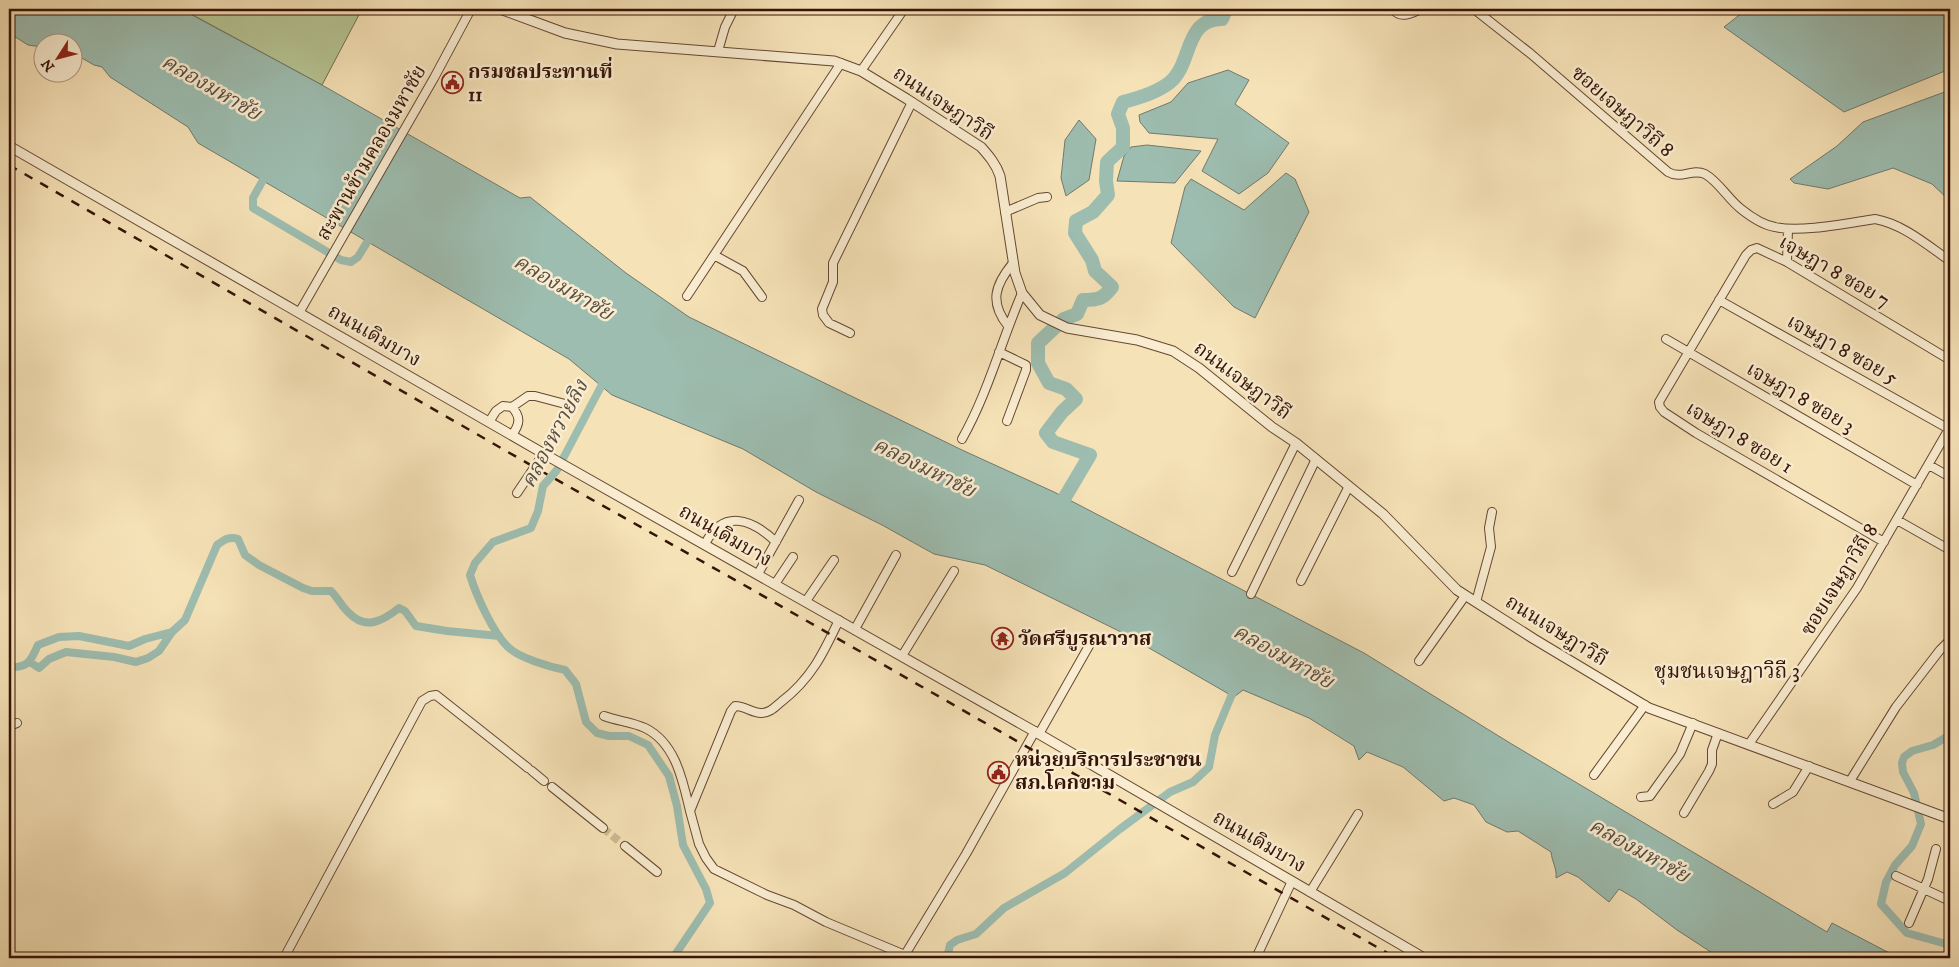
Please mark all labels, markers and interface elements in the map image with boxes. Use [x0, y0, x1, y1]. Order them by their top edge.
north arrow [32, 32, 82, 82]
water label: คลองมหาชัย [157, 49, 267, 128]
text: N [37, 55, 59, 75]
place label: กรมชลประทานที่ 11 [468, 56, 613, 108]
street label: สะพานข้ามคลองมหาชัย [311, 61, 433, 245]
street label: ถนนเจษฎาวิถี [888, 61, 998, 147]
street label: ซอยเจษฎาวิถี 8 [1566, 61, 1678, 163]
public building icon: กรมชลประทานที่ 11 [440, 71, 464, 95]
street label: เจษฎา 8 ซอย 7 [1774, 230, 1894, 314]
water label: คลองมหาชัย [509, 249, 619, 328]
street label: ถนนเดิมบาง [323, 299, 425, 373]
street label: เจษฎา 8 ซอย 5 [1782, 309, 1902, 391]
street label: ถนนเจษฎาวิถี [1188, 336, 1296, 426]
street label: เจษฎา 8 ซอย 3 [1741, 357, 1859, 439]
water label: คลองหวายลิง [516, 374, 595, 492]
street label: เจษฎา 8 ซอย 1 [1681, 396, 1797, 480]
water label: คลองมหาชัย [869, 432, 981, 505]
street label: ถนนเดิมบาง [674, 499, 776, 573]
street label: ซอยเจษฎาวิถี 8 [1796, 519, 1884, 641]
street label: ถนนเจษฎาวิถี [1500, 590, 1612, 672]
water label: คลองมหาชัย [1228, 619, 1339, 696]
temple icon: วัดศรีบูรณาวาส [990, 627, 1014, 651]
place label: วัดศรีบูรณาวาส [1018, 627, 1151, 652]
district label: ชุมชนเจษฎาวิถี 3 [1654, 659, 1800, 685]
place label: หน่วยบริการประชาชน สภ.โคกขาม [1015, 748, 1202, 796]
public building icon: หน่วยบริการประชาชน สภ.โคกขาม [987, 760, 1011, 784]
street label: ถนนเดิมบาง [1208, 805, 1310, 879]
water label: คลองมหาชัย [1584, 813, 1695, 890]

